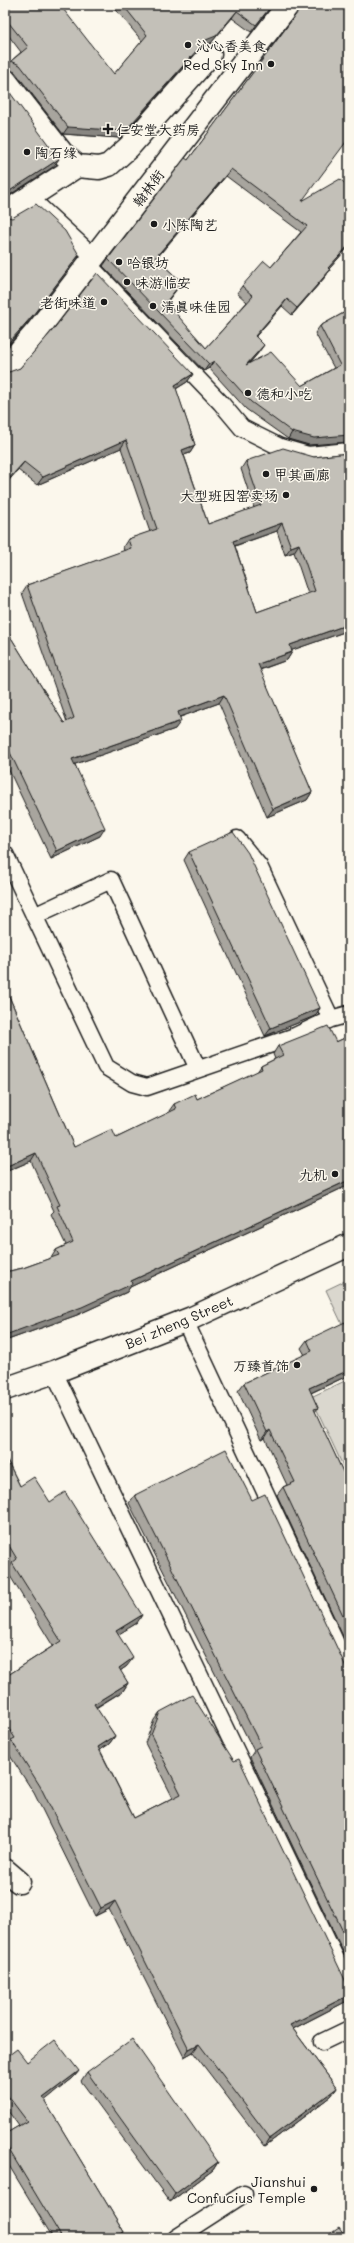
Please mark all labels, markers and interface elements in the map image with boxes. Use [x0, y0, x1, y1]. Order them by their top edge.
place label: 沁心香美食 [196, 36, 266, 55]
marker: 沁心香美食 [183, 40, 193, 50]
place label: Red Sky Inn [183, 55, 263, 74]
marker: Red Sky Inn [266, 59, 276, 69]
place label: 仁安堂大药房 [116, 120, 200, 139]
marker: 仁安堂大药房 [103, 124, 113, 134]
place label: 陶石缘 [35, 143, 77, 162]
marker: 陶石缘 [22, 147, 32, 157]
street label: 翰林街 [128, 166, 168, 210]
place label: 小陈陶艺 [162, 215, 218, 234]
marker: 小陈陶艺 [149, 219, 159, 229]
place label: 哈银坊 [127, 253, 169, 272]
marker: 哈银坊 [114, 257, 124, 267]
place label: 味游临安 [135, 273, 191, 292]
marker: 味游临安 [122, 277, 132, 287]
place label: 老街味道 [40, 293, 96, 312]
marker: 老街味道 [99, 297, 109, 307]
place label: 清真味佳园 [161, 297, 231, 316]
marker: 清真味佳园 [148, 301, 158, 311]
place label: 德和小吃 [256, 384, 312, 403]
marker: 德和小吃 [243, 388, 253, 398]
place label: 甲其画廊 [274, 465, 330, 484]
marker: 甲其画廊 [261, 469, 271, 479]
place label: 大型班因窑卖场 [180, 486, 278, 505]
marker: 大型班因窑卖场 [281, 490, 291, 500]
place label: 九机 [299, 1165, 327, 1184]
marker: 九机 [330, 1169, 340, 1179]
street label: Bei zheng Street [122, 1291, 236, 1353]
place label: 万臻首饰 [233, 1356, 289, 1375]
marker: 万臻首饰 [292, 1360, 302, 1370]
place label: Jianshui Confucius Temple [187, 2172, 306, 2207]
marker: Jianshui Confucius Temple [309, 2184, 319, 2194]

